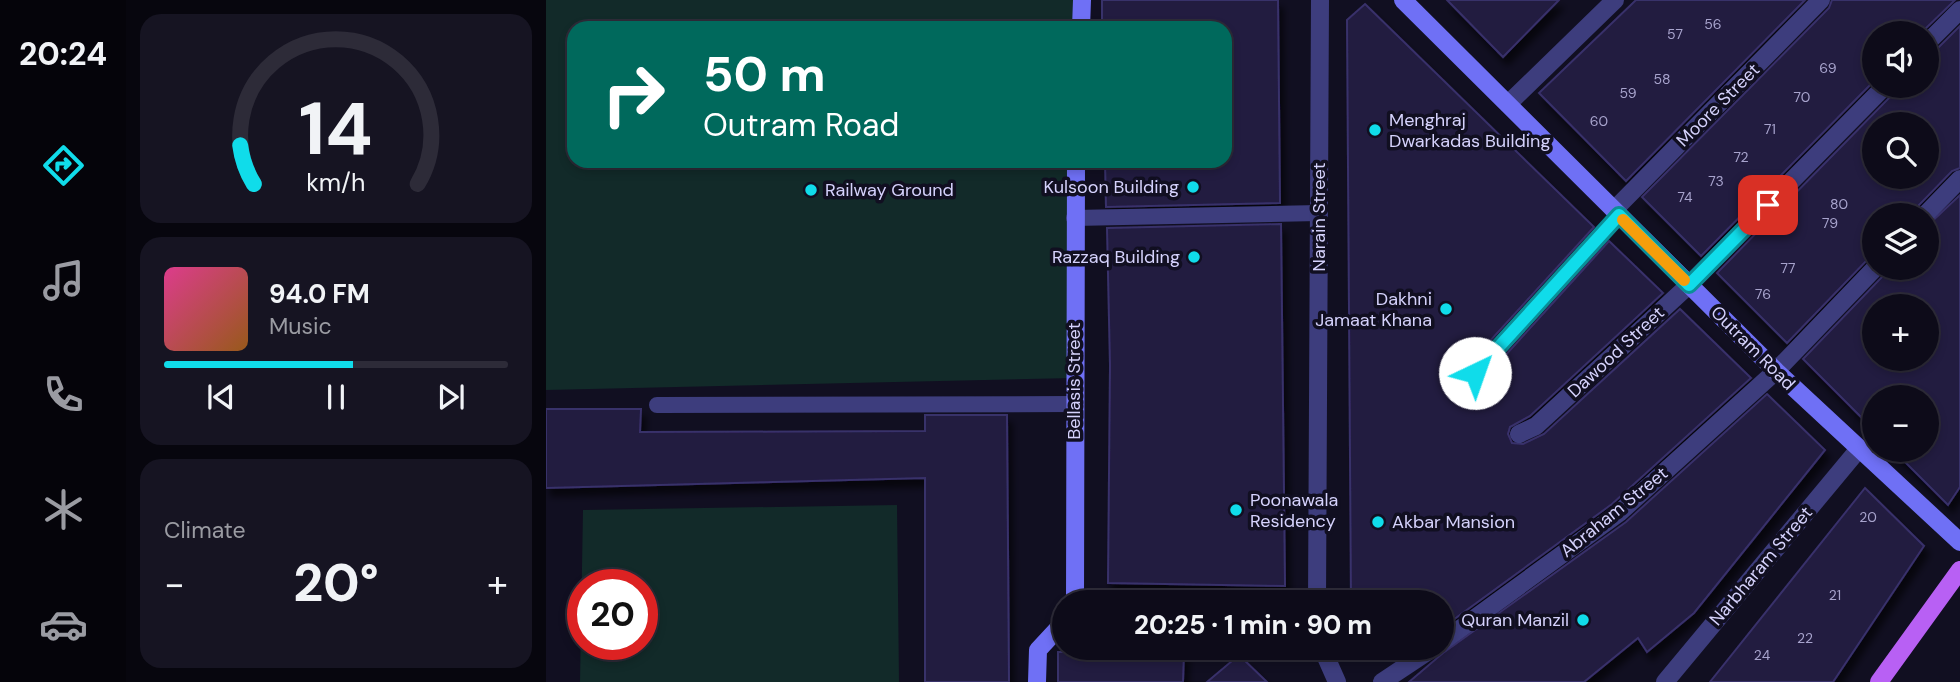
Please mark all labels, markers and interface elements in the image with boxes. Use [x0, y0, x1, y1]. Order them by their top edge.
house number: 56 [1704, 15, 1722, 33]
map controls [1862, 21, 1939, 462]
button: sound [1862, 21, 1939, 98]
house number: 57 [1667, 25, 1683, 43]
text: 20:24 [19, 33, 107, 75]
text: 50 m [703, 42, 826, 106]
icon: right [588, 49, 679, 140]
street label: Moore Street [1671, 58, 1765, 152]
house number: 69 [1819, 59, 1837, 77]
house number: 58 [1653, 70, 1671, 88]
text: 14 [299, 83, 373, 178]
house number: 59 [1620, 84, 1637, 102]
house number: 70 [1794, 88, 1810, 106]
text: Outram Road [703, 104, 899, 146]
place label: Menghraj Dwarkadas Building [1389, 108, 1550, 153]
house number: 60 [1590, 112, 1608, 130]
button: search [1862, 112, 1939, 189]
house number: 71 [1764, 120, 1776, 138]
marker: Menghraj Dwarkadas Building [1367, 122, 1383, 138]
icon: directions [39, 141, 88, 190]
house number: 72 [1733, 148, 1749, 166]
street label: Narain Street [1307, 162, 1331, 272]
text: km/h [306, 166, 366, 199]
house number: 73 [1708, 172, 1724, 190]
place label: Kulsoon Building [1043, 175, 1179, 199]
pin [1738, 175, 1798, 235]
place label: Railway Ground [825, 178, 954, 202]
marker: Kulsoon Building [1185, 179, 1201, 195]
marker: Railway Ground [803, 182, 819, 198]
icon: arrive [1749, 186, 1787, 224]
house number: 74 [1677, 188, 1693, 206]
house number: 80 [1830, 195, 1848, 213]
button: layers [1862, 203, 1939, 280]
house number: 79 [1822, 214, 1838, 232]
place label: Razzaq Building [1052, 245, 1180, 269]
marker: Razzaq Building [1186, 249, 1202, 265]
icon: music [39, 256, 88, 305]
house number: 77 [1781, 259, 1795, 277]
text: 94.0 FM [269, 277, 370, 311]
house number: 76 [1755, 285, 1771, 303]
place label: Dakhni Jamaat Khana [1315, 287, 1432, 332]
button: + [1862, 294, 1939, 371]
street label: Outram Road [1705, 300, 1801, 396]
marker: Dakhni Jamaat Khana [1438, 301, 1454, 317]
street label: Dawood Street [1563, 301, 1669, 403]
text: Music [269, 311, 332, 341]
street label: Bellasis Street [1062, 322, 1086, 440]
position arrow [1438, 336, 1512, 410]
icon: phone [39, 370, 88, 419]
icon: previous [202, 378, 240, 416]
icon: pause [317, 378, 355, 416]
icon: next [432, 378, 470, 416]
button: − [1862, 385, 1939, 462]
street label: Abraham Street [1555, 461, 1673, 563]
icon: climate [39, 485, 88, 534]
place label: Poonawala Residency [1250, 488, 1338, 533]
street label: Narbharam Street [1704, 501, 1818, 631]
marker: Poonawala Residency [1228, 502, 1244, 518]
house number: 20 [1859, 508, 1877, 526]
place label: Akbar Mansion [1392, 510, 1515, 534]
marker: Akbar Mansion [1370, 514, 1386, 530]
text: Climate [164, 515, 246, 545]
text: 20° [293, 549, 379, 617]
text: − [164, 559, 185, 609]
text: + [487, 559, 508, 609]
speed limit sign: 20 [567, 569, 658, 660]
house number: 21 [1829, 586, 1841, 604]
icon: car [39, 600, 88, 649]
text: 20:25 · 1 min · 90 m [1134, 608, 1372, 642]
place label: Quran Manzil [1461, 608, 1569, 632]
marker: Quran Manzil [1575, 612, 1591, 628]
house number: 22 [1797, 629, 1813, 647]
house number: 24 [1754, 646, 1771, 664]

